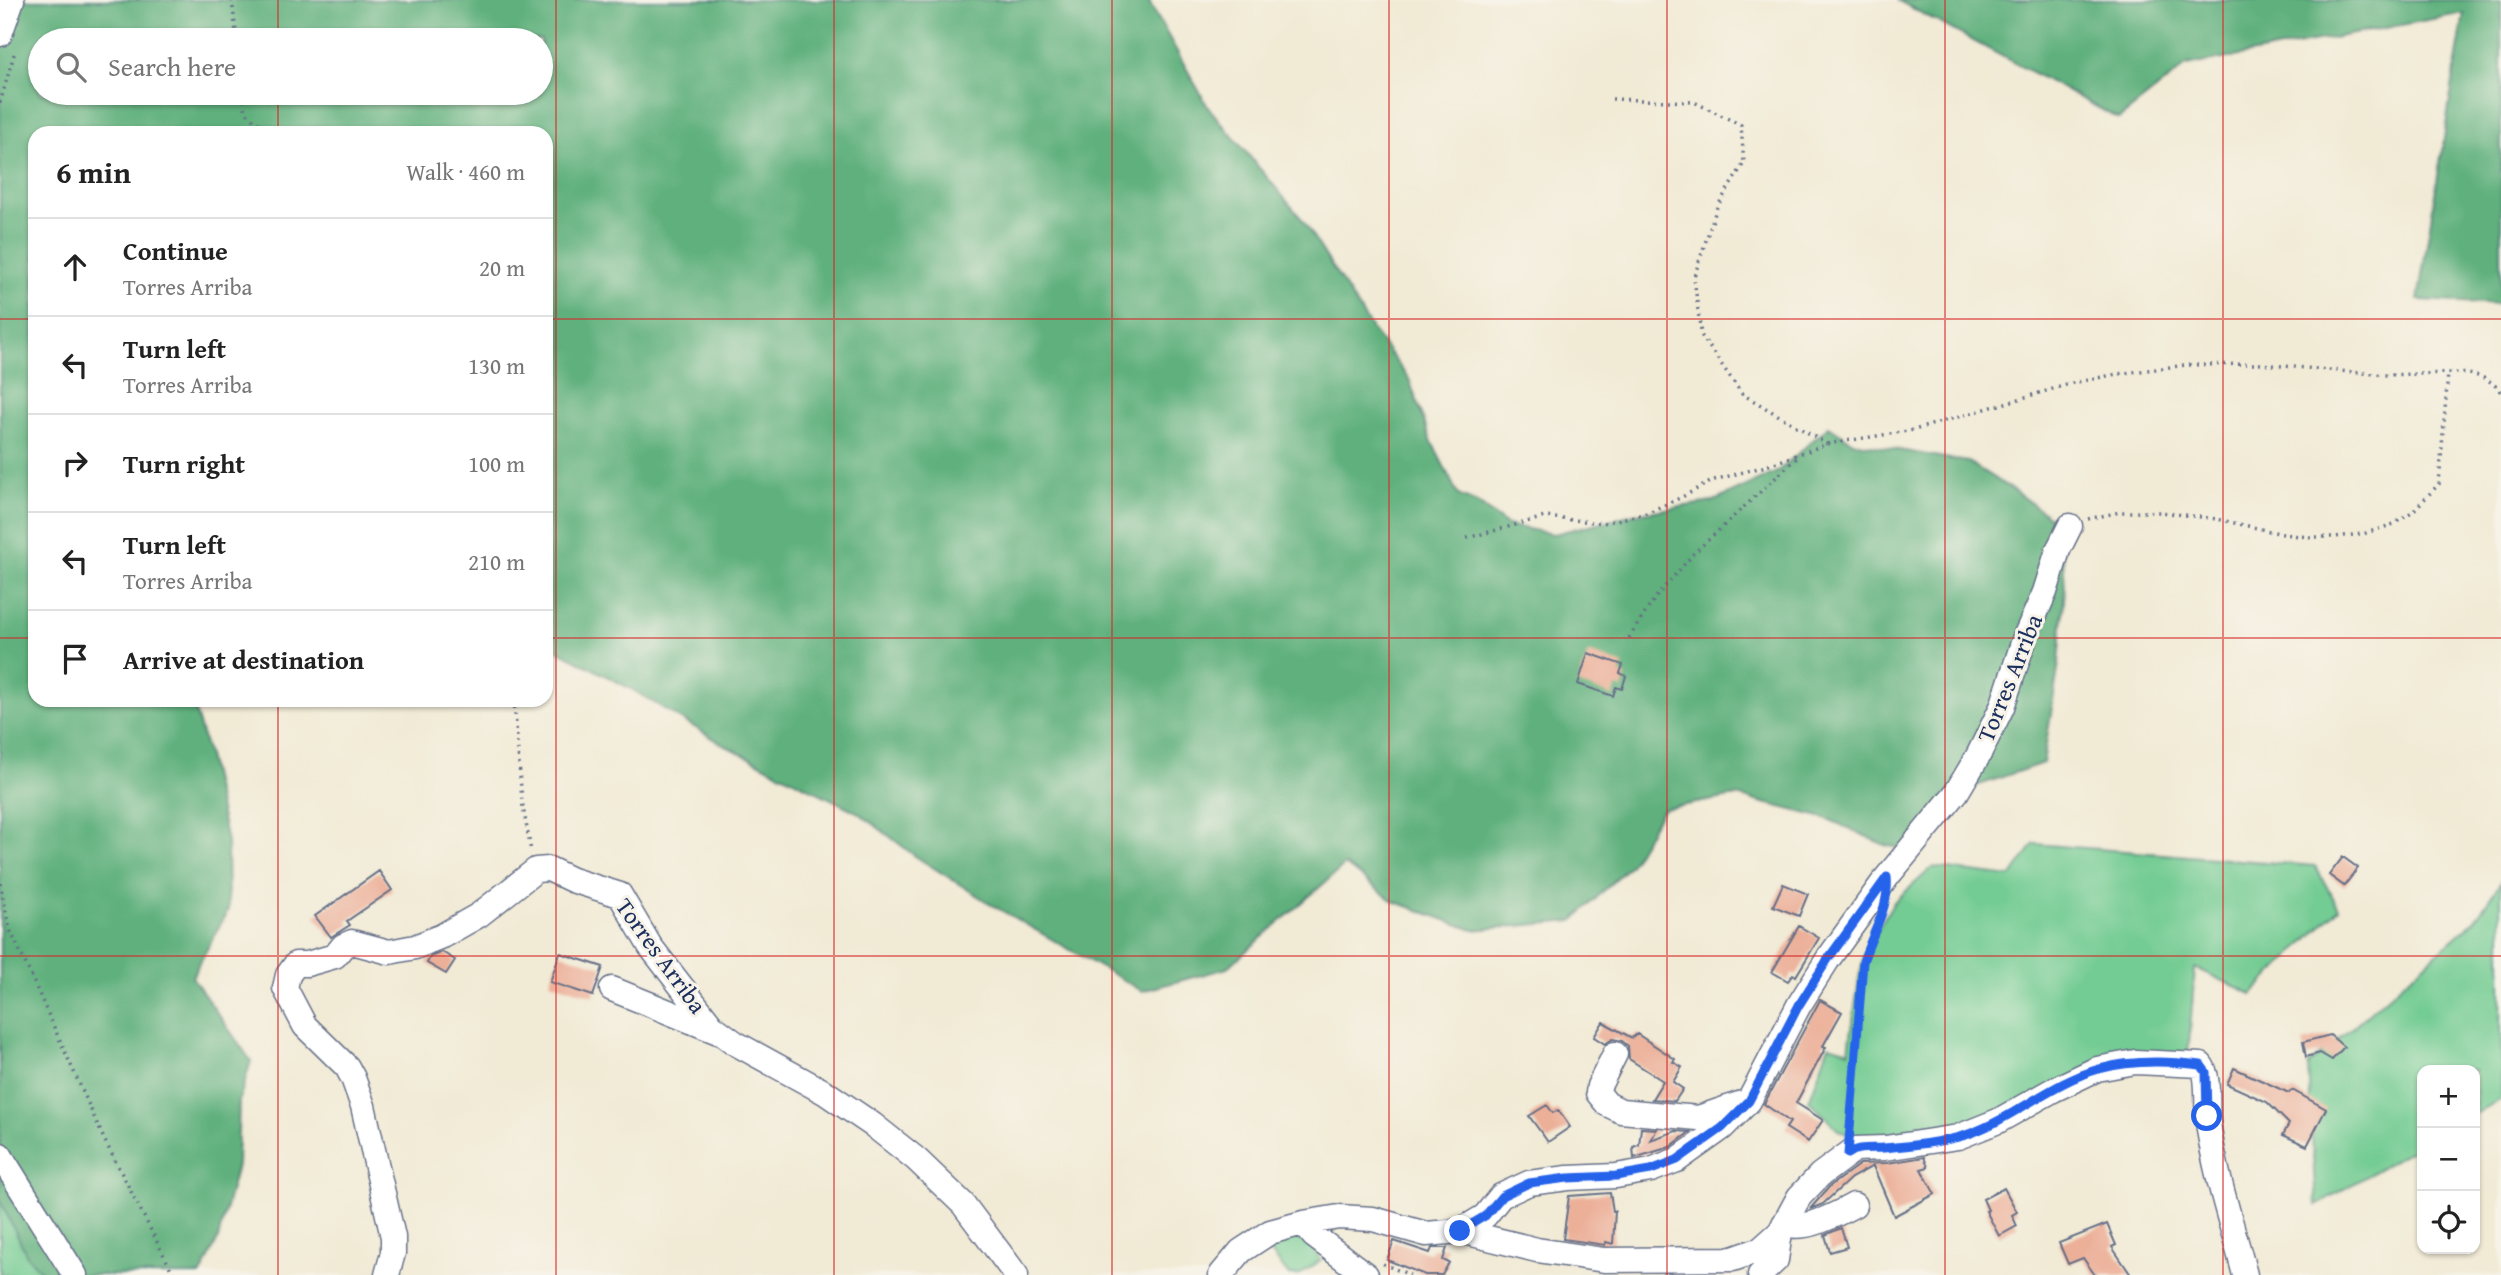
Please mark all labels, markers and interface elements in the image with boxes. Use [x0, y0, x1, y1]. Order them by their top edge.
search box [28, 28, 553, 105]
text: Search here [108, 47, 236, 86]
icon: search [52, 48, 90, 86]
text: 6 min [56, 150, 131, 194]
text: Walk · 460 m [406, 155, 525, 188]
text: Continue [123, 231, 228, 270]
icon: ahead [56, 248, 94, 286]
text: 20 m [479, 251, 525, 284]
text: Torres Arriba [123, 270, 252, 303]
text: Turn left [123, 329, 226, 368]
icon: left [56, 346, 94, 384]
text: 130 m [468, 349, 525, 382]
text: Torres Arriba [123, 368, 252, 401]
icon: right [56, 444, 94, 482]
text: Turn right [123, 444, 245, 483]
text: 100 m [468, 447, 525, 480]
text: Turn left [123, 525, 226, 564]
icon: left [56, 542, 94, 580]
text: 210 m [468, 545, 525, 578]
text: Torres Arriba [123, 564, 252, 597]
street label: Torres Arriba [1968, 608, 2051, 747]
icon: arrive [56, 640, 94, 678]
text: Arrive at destination [123, 640, 364, 679]
street label: Torres Arriba [608, 891, 716, 1021]
map controls [2417, 1065, 2480, 1254]
button: + [2417, 1065, 2480, 1128]
route start [2191, 1100, 2222, 1131]
button: − [2417, 1128, 2480, 1191]
button: locate [2417, 1191, 2480, 1254]
route end [1444, 1215, 1475, 1246]

